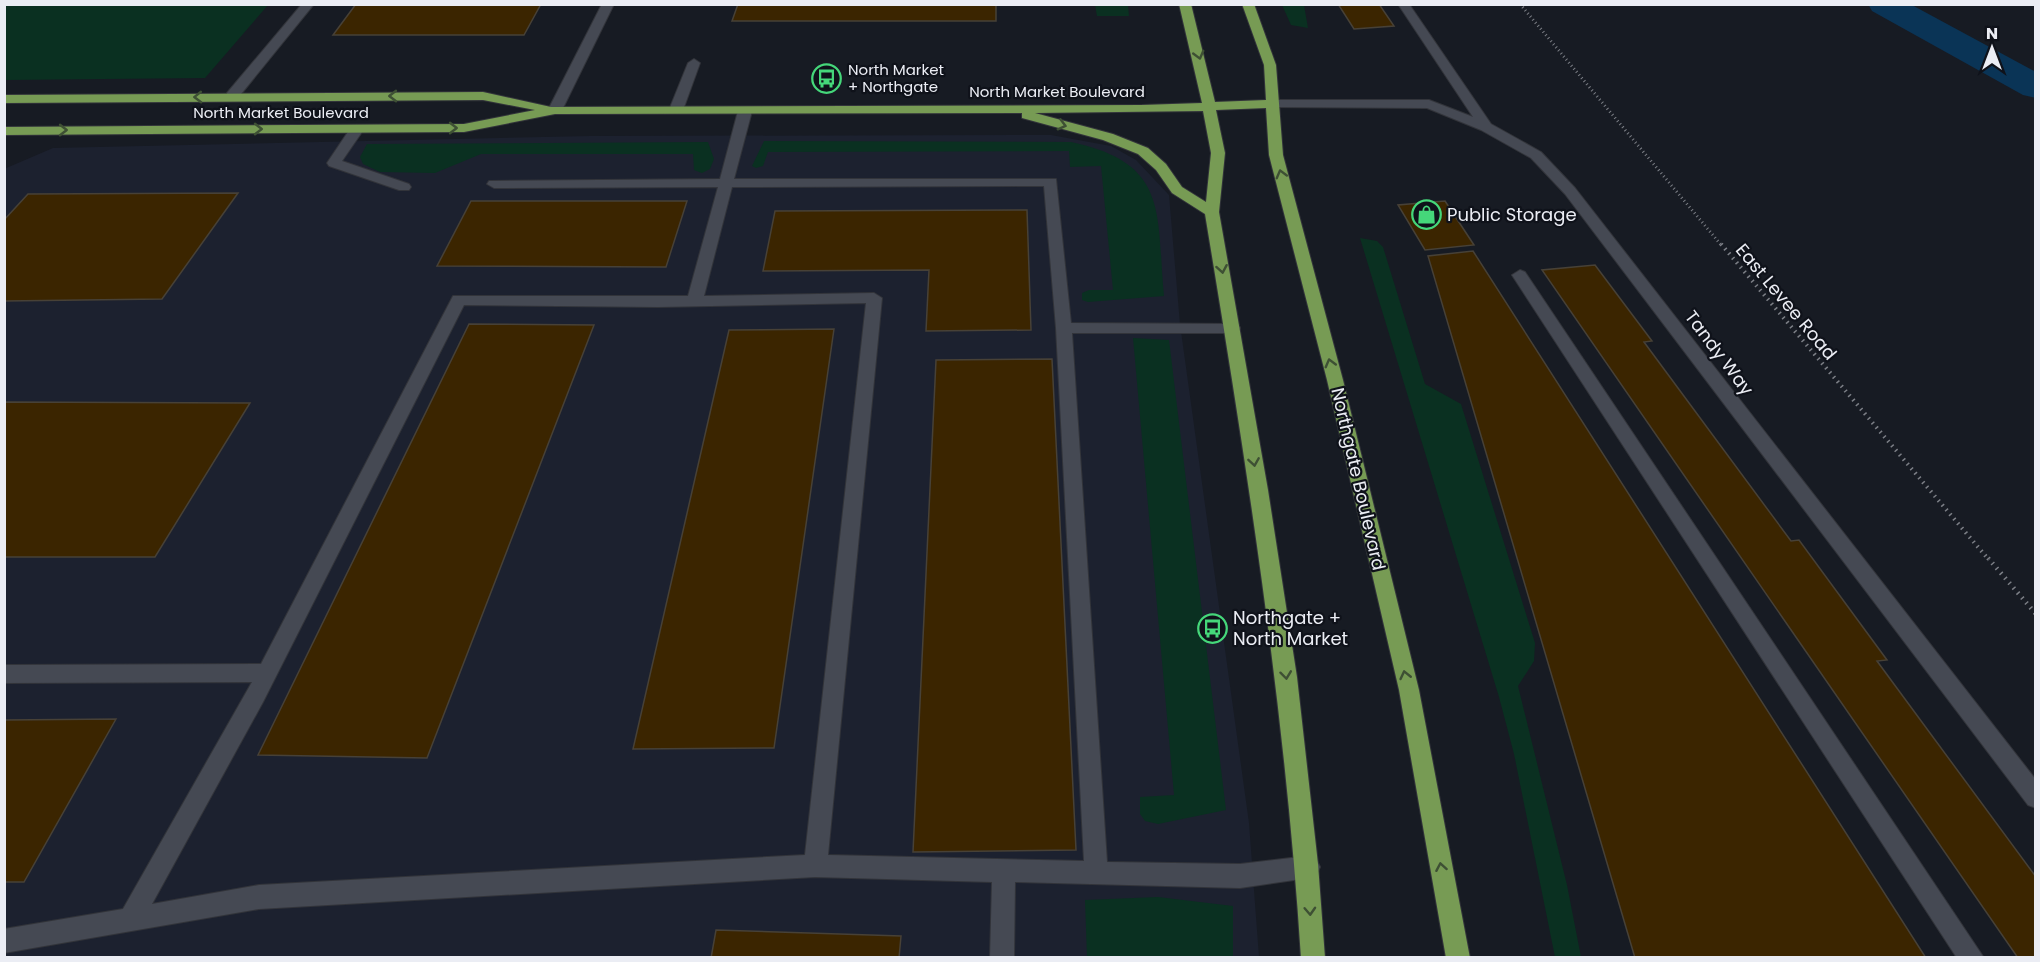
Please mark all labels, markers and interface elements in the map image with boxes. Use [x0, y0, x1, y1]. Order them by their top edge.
north arrow [1962, 18, 2022, 78]
text: N [1986, 22, 1998, 45]
one-way arrow [1192, 49, 1204, 60]
place label: North Market + Northgate [848, 59, 944, 97]
bus stop icon: North Market + Northgate [811, 63, 843, 95]
street label: North Market Boulevard [969, 81, 1145, 102]
one-way arrow [389, 90, 398, 102]
one-way arrow [194, 91, 203, 103]
street label: North Market Boulevard [193, 102, 369, 123]
one-way arrow [1057, 117, 1067, 130]
one-way arrow [448, 122, 457, 134]
one-way arrow [253, 123, 262, 135]
one-way arrow [58, 124, 67, 137]
one-way arrow [1276, 169, 1288, 180]
shop icon: Public Storage [1410, 199, 1442, 231]
place label: Public Storage [1447, 202, 1577, 227]
street label: East Levee Road [1730, 238, 1843, 365]
one-way arrow [1215, 264, 1228, 274]
street label: Tandy Way [1679, 305, 1760, 400]
one-way arrow [1325, 358, 1338, 368]
street label: Northgate Boulevard [1325, 385, 1392, 573]
one-way arrow [1247, 457, 1259, 466]
place label: Northgate + North Market [1233, 605, 1348, 651]
bus stop icon: Northgate + North Market [1196, 612, 1228, 644]
one-way arrow [1400, 670, 1413, 680]
one-way arrow [1279, 671, 1291, 680]
one-way arrow [1435, 862, 1448, 872]
one-way arrow [1303, 907, 1316, 916]

